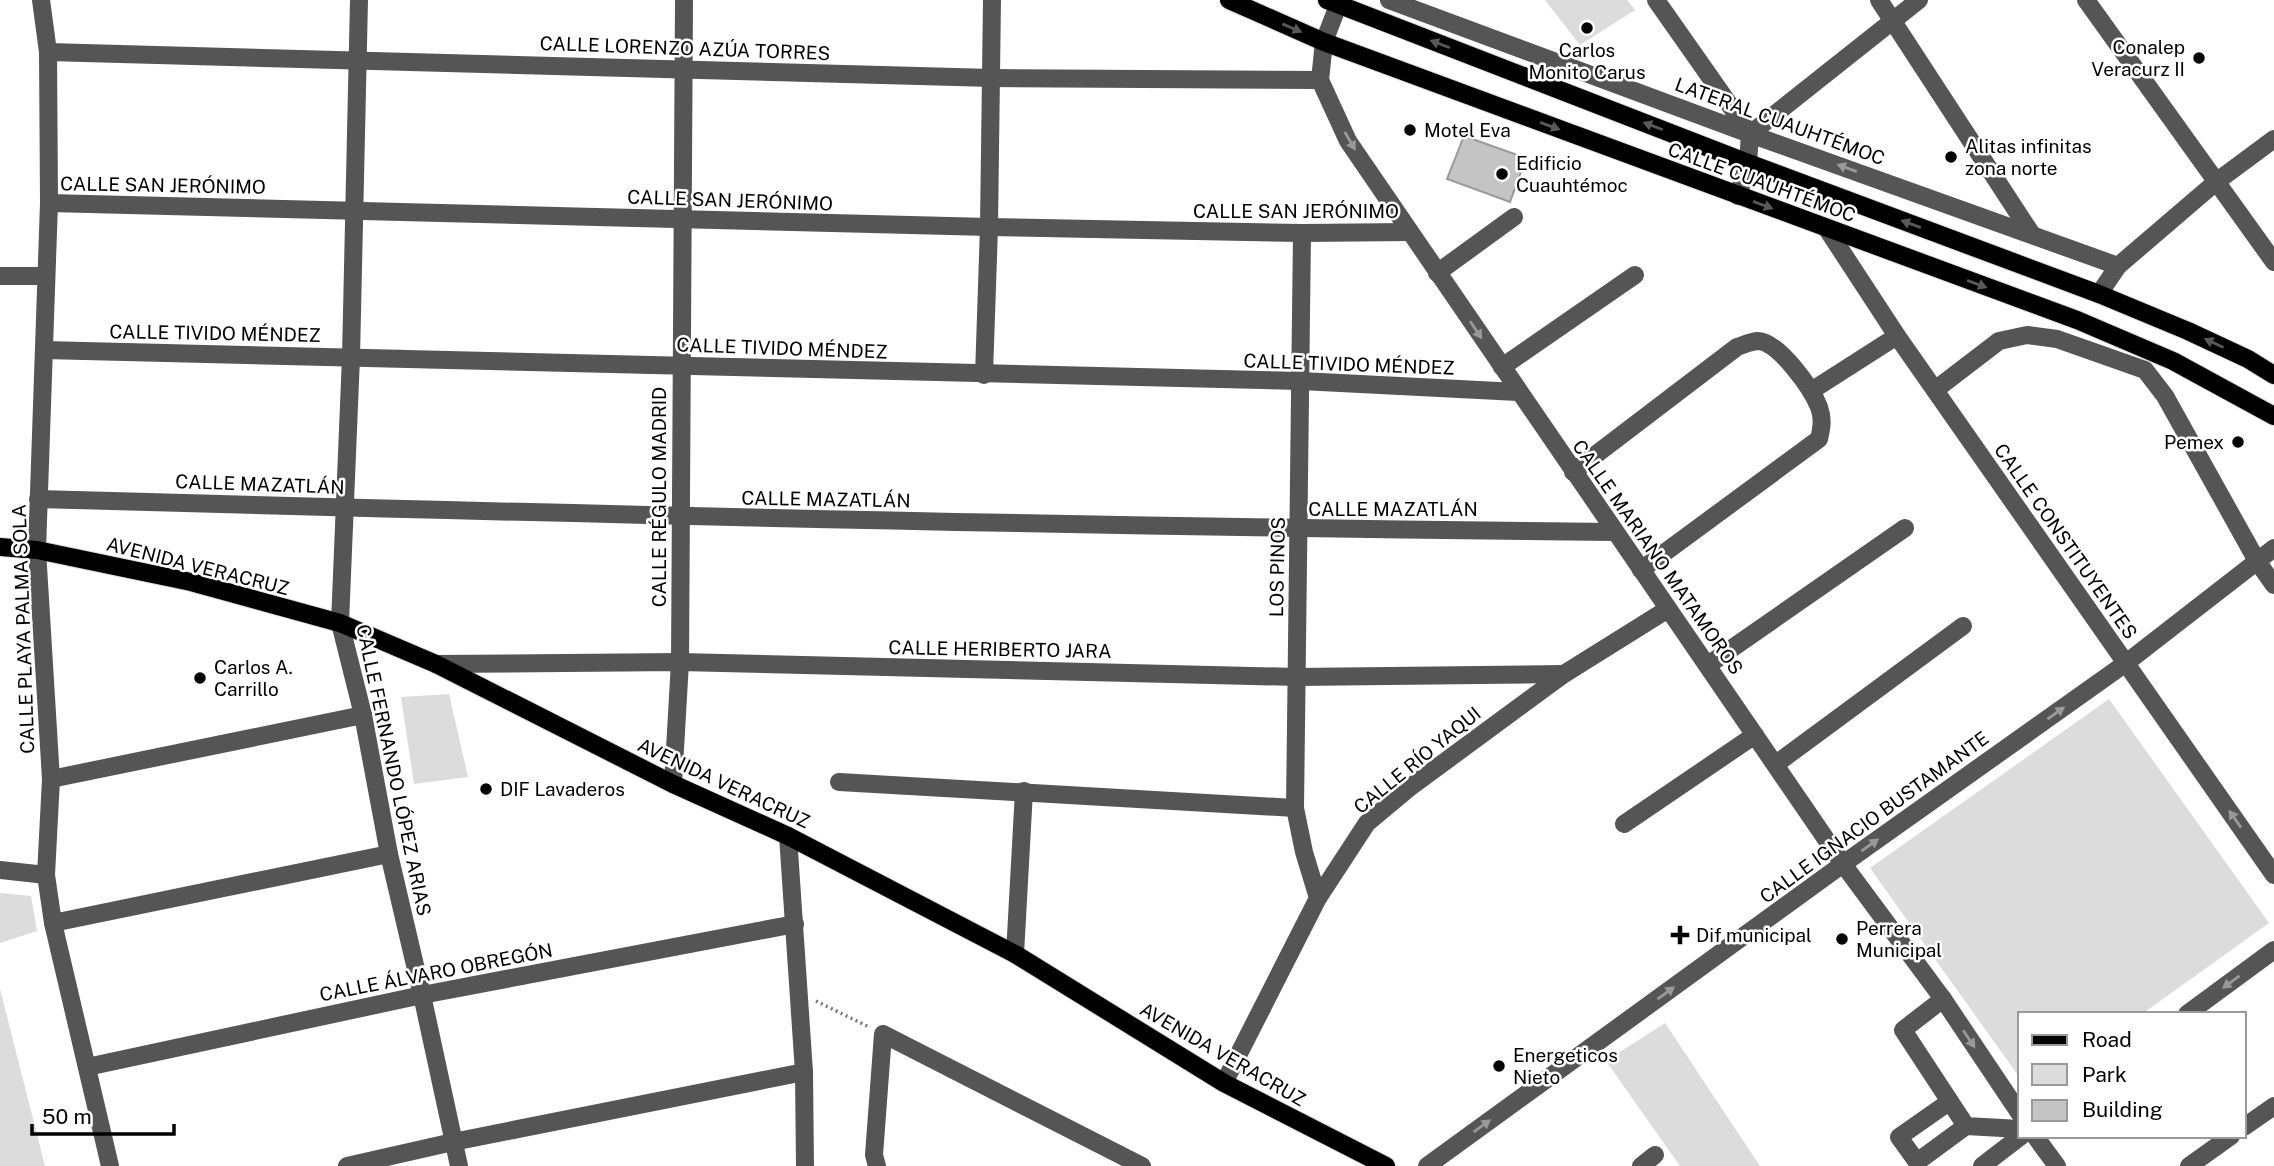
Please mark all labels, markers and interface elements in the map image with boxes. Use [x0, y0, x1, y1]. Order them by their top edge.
marker: Carlos Monito Carus [1579, 20, 1595, 36]
one-way arrow [1281, 23, 1302, 34]
street label: CALLE LORENZO AZÚA TORRES [539, 32, 831, 64]
place label: Conalep Veracurz II [2091, 36, 2185, 80]
one-way arrow [1430, 39, 1451, 50]
place label: Carlos Monito Carus [1528, 39, 1646, 83]
marker: Conalep Veracurz II [2191, 50, 2207, 66]
street label: LATERAL CUAUHTÉMOC [1672, 73, 1888, 169]
place label: Motel Eva [1424, 119, 1511, 141]
one-way arrow [1540, 121, 1561, 132]
one-way arrow [1642, 121, 1663, 132]
marker: Motel Eva [1402, 122, 1418, 138]
one-way arrow [1343, 132, 1356, 151]
place label: Alitas infinitas zona norte [1965, 135, 2092, 179]
street label: CALLE CUAUHTÉMOC [1665, 138, 1859, 226]
marker: Alitas infinitas zona norte [1943, 149, 1959, 165]
place label: Edificio Cuauhtémoc [1516, 152, 1628, 196]
one-way arrow [1836, 162, 1857, 173]
marker: Edificio Cuauhtémoc [1494, 166, 1510, 182]
street label: CALLE SAN JERÓNIMO [60, 172, 266, 198]
street label: CALLE SAN JERÓNIMO [627, 185, 833, 215]
street label: CALLE SAN JERÓNIMO [1193, 200, 1399, 222]
one-way arrow [1753, 200, 1774, 211]
one-way arrow [1901, 218, 1922, 229]
one-way arrow [1966, 278, 1987, 289]
street label: CALLE TIVIDO MÉNDEZ [109, 320, 321, 346]
one-way arrow [1469, 321, 1483, 339]
street label: CALLE TIVIDO MÉNDEZ [676, 333, 888, 363]
one-way arrow [2204, 337, 2224, 349]
street label: CALLE TIVIDO MÉNDEZ [1243, 349, 1455, 379]
street label: CALLE RÉGULO MADRID [648, 387, 670, 607]
place label: Pemex [2164, 431, 2224, 453]
marker: Pemex [2230, 434, 2246, 450]
street label: CALLE MARIANO MATAMOROS [1568, 435, 1748, 679]
street label: CALLE CONSTITUYENTES [1990, 439, 2142, 643]
street label: CALLE MAZATLÁN [175, 470, 345, 498]
street label: CALLE MAZATLÁN [741, 487, 911, 511]
street label: CALLE MAZATLÁN [1308, 498, 1478, 520]
street label: CALLE PLAYA PALMA SOLA [8, 504, 38, 754]
street label: LOS PINOS [1265, 517, 1289, 617]
street label: AVENIDA VERACRUZ [104, 533, 292, 599]
street label: CALLE FERNANDO LÓPEZ ARIAS [352, 622, 436, 918]
street label: CALLE HERIBERTO JARA [888, 636, 1112, 662]
place label: Carlos A. Carrillo [214, 656, 293, 700]
marker: Carlos A. Carrillo [192, 670, 208, 686]
street label: CALLE RÍO YAQUI [1349, 702, 1485, 818]
one-way arrow [2047, 706, 2065, 720]
street label: CALLE IGNACIO BUSTAMANTE [1755, 727, 1993, 907]
street label: AVENIDA VERACRUZ [634, 733, 814, 833]
place label: DIF Lavaderos [500, 778, 625, 800]
marker: DIF Lavaderos [478, 781, 494, 797]
one-way arrow [2228, 810, 2242, 828]
one-way arrow [1861, 838, 1879, 852]
place label: Perrera Municipal [1856, 917, 1942, 961]
place label: Dif municipal [1696, 924, 1812, 946]
marker: Dif municipal [1670, 925, 1690, 945]
marker: Perrera Municipal [1834, 931, 1850, 947]
street label: CALLE ÁLVARO OBREGÓN [318, 939, 554, 1005]
one-way arrow [2222, 974, 2240, 989]
one-way arrow [1657, 986, 1675, 1000]
street label: AVENIDA VERACRUZ [1136, 998, 1310, 1110]
legend [2018, 1012, 2246, 1138]
text: Road [2082, 1027, 2132, 1052]
one-way arrow [1963, 1029, 1976, 1049]
place label: Energeticos Nieto [1513, 1044, 1618, 1088]
marker: Energeticos Nieto [1491, 1058, 1507, 1074]
text: Park [2082, 1062, 2127, 1087]
scale bar [32, 1092, 173, 1136]
text: Building [2082, 1097, 2163, 1122]
text: 50 m [42, 1104, 92, 1129]
one-way arrow [1473, 1119, 1491, 1133]

